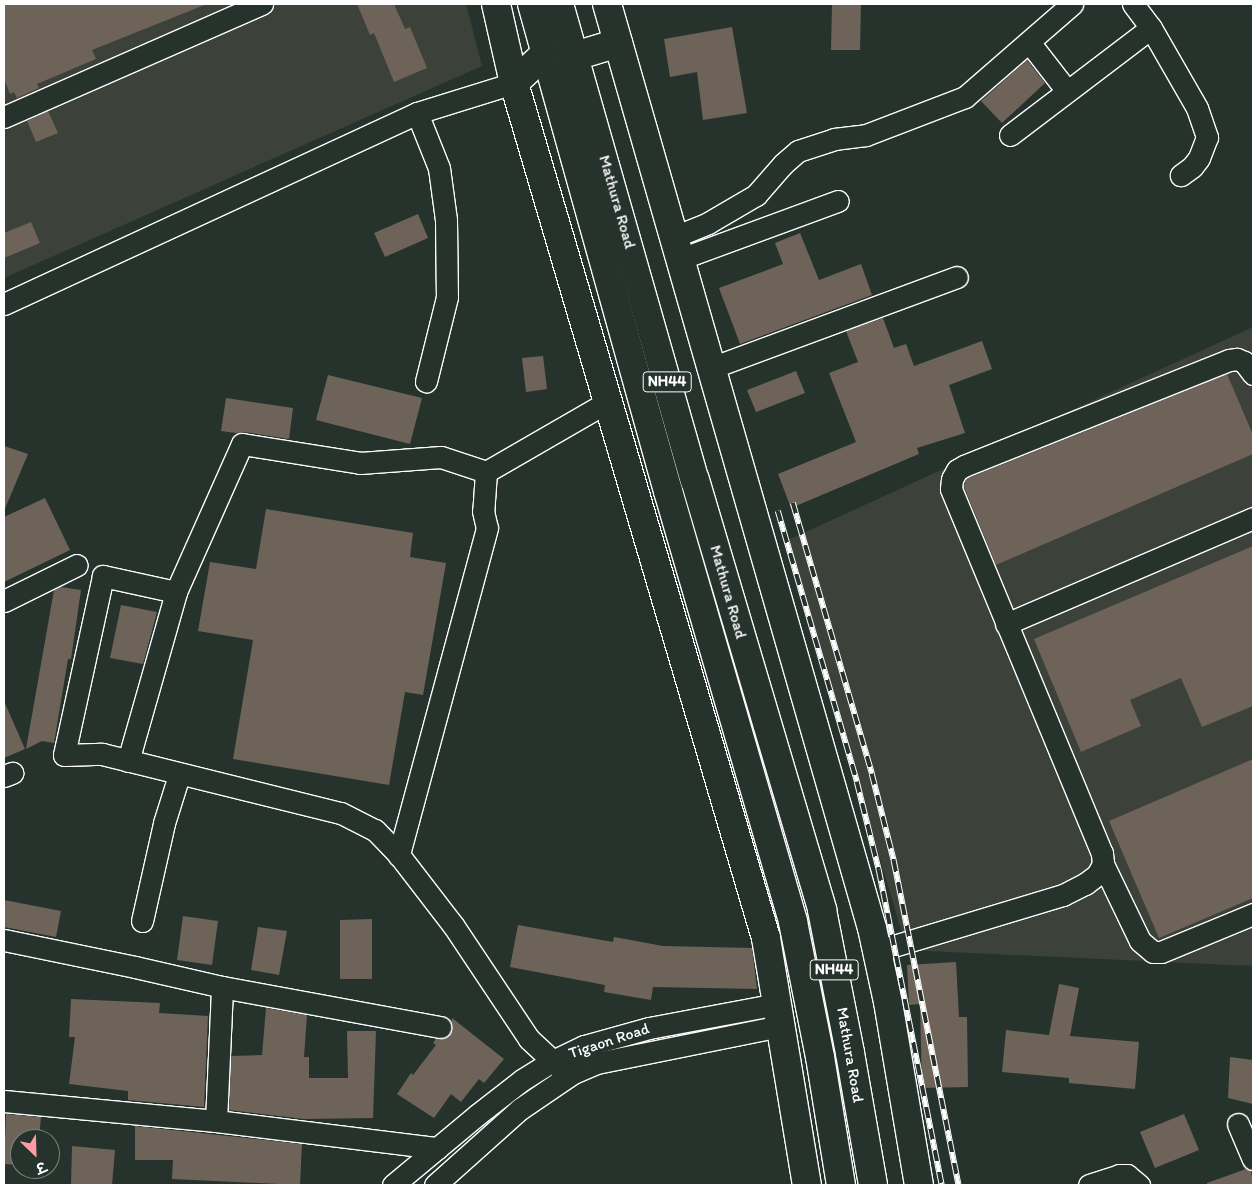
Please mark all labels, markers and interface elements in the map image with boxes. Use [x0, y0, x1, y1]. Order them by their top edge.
street label: Mathura Road [594, 153, 640, 251]
road number: NH44 [642, 370, 692, 394]
street label: Mathura Road [705, 543, 751, 641]
road number: NH44 [809, 958, 859, 982]
street label: Mathura Road [832, 1006, 868, 1104]
street label: Tigaon Road [566, 1019, 652, 1063]
north arrow [10, 1129, 60, 1179]
text: उ [33, 1158, 49, 1177]

